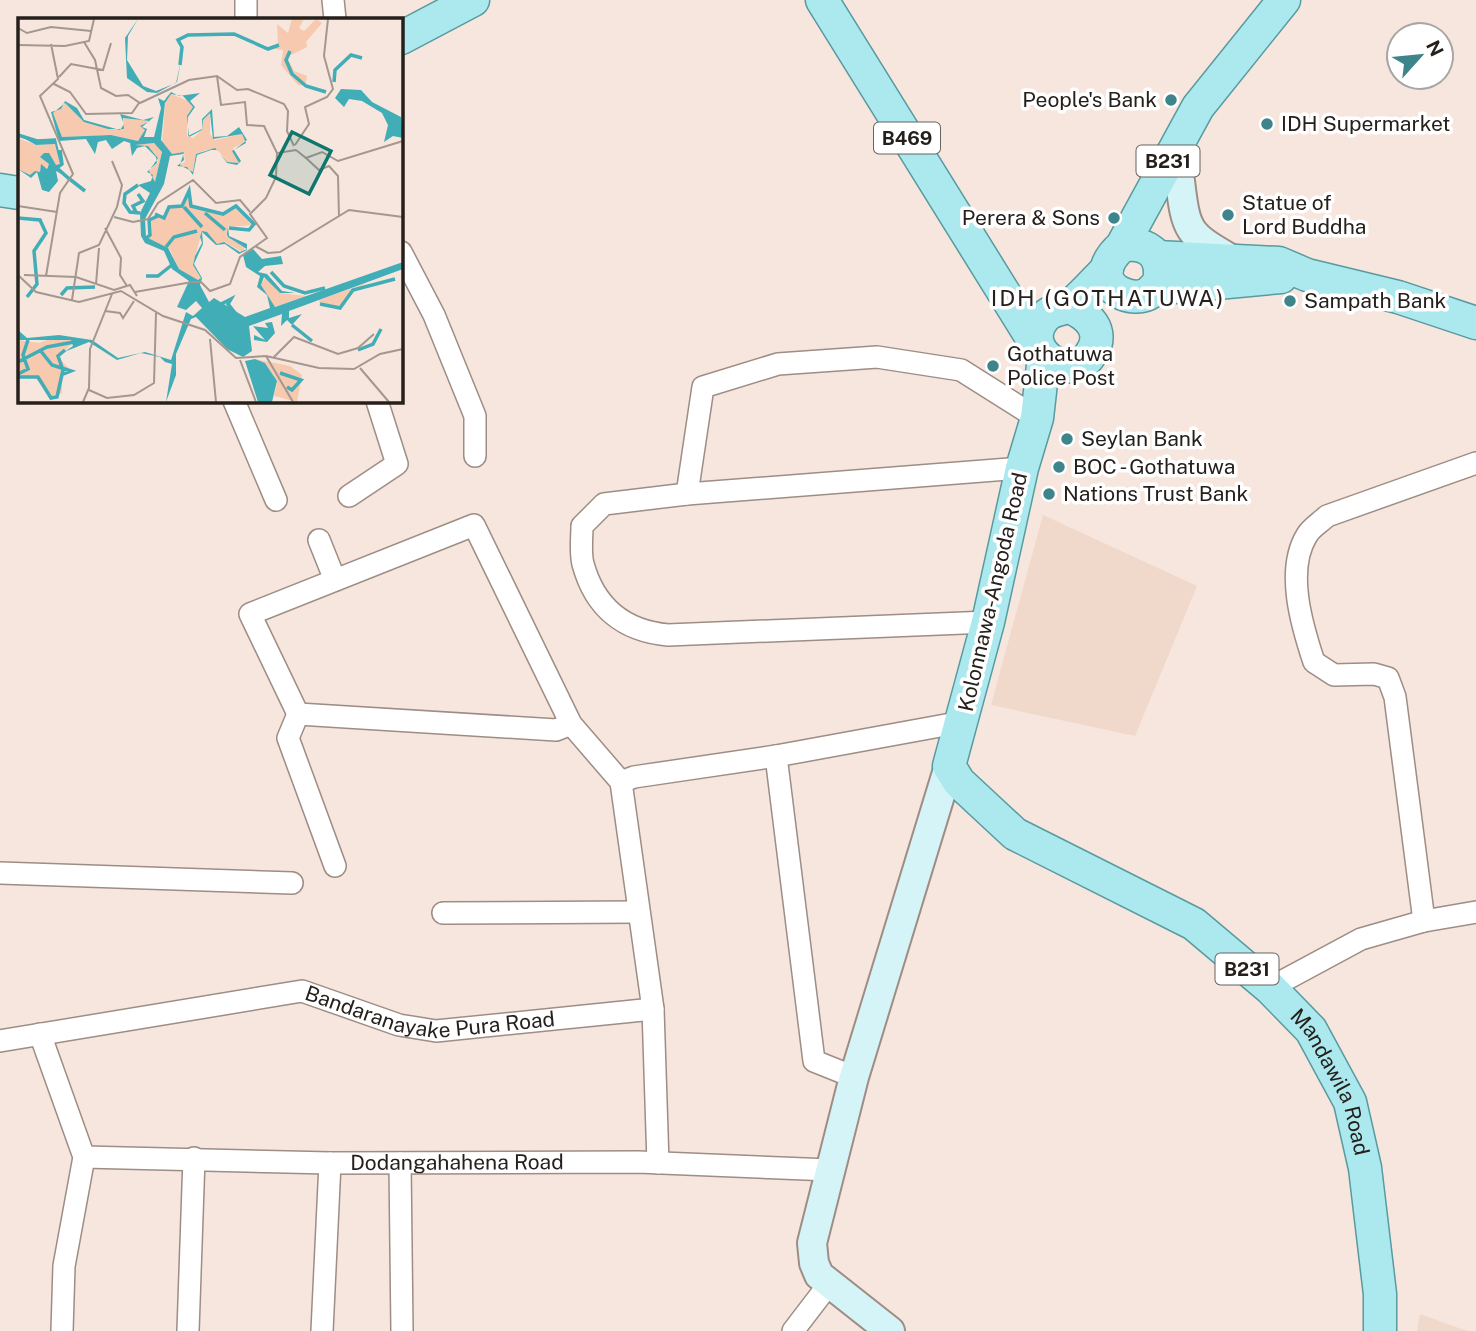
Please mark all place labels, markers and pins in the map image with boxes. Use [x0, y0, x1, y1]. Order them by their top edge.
place label: People's Bank [1022, 87, 1157, 112]
marker: People's Bank [1163, 92, 1179, 108]
place label: IDH Supermarket [1281, 111, 1451, 136]
marker: IDH Supermarket [1259, 116, 1275, 132]
place label: Statue of Lord Buddha [1242, 190, 1366, 239]
place label: Perera & Sons [962, 205, 1100, 230]
marker: Statue of Lord Buddha [1220, 207, 1236, 223]
marker: Perera & Sons [1106, 210, 1122, 226]
place label: Sampath Bank [1304, 288, 1446, 313]
marker: Sampath Bank [1282, 293, 1298, 309]
place label: Gothatuwa Police Post [1007, 341, 1115, 390]
marker: Gothatuwa Police Post [985, 358, 1001, 374]
place label: Seylan Bank [1081, 426, 1203, 451]
marker: Seylan Bank [1059, 431, 1075, 447]
place label: BOC - Gothatuwa [1073, 454, 1235, 479]
marker: BOC - Gothatuwa [1051, 459, 1067, 475]
place label: Nations Trust Bank [1063, 481, 1248, 506]
marker: Nations Trust Bank [1041, 486, 1057, 502]

